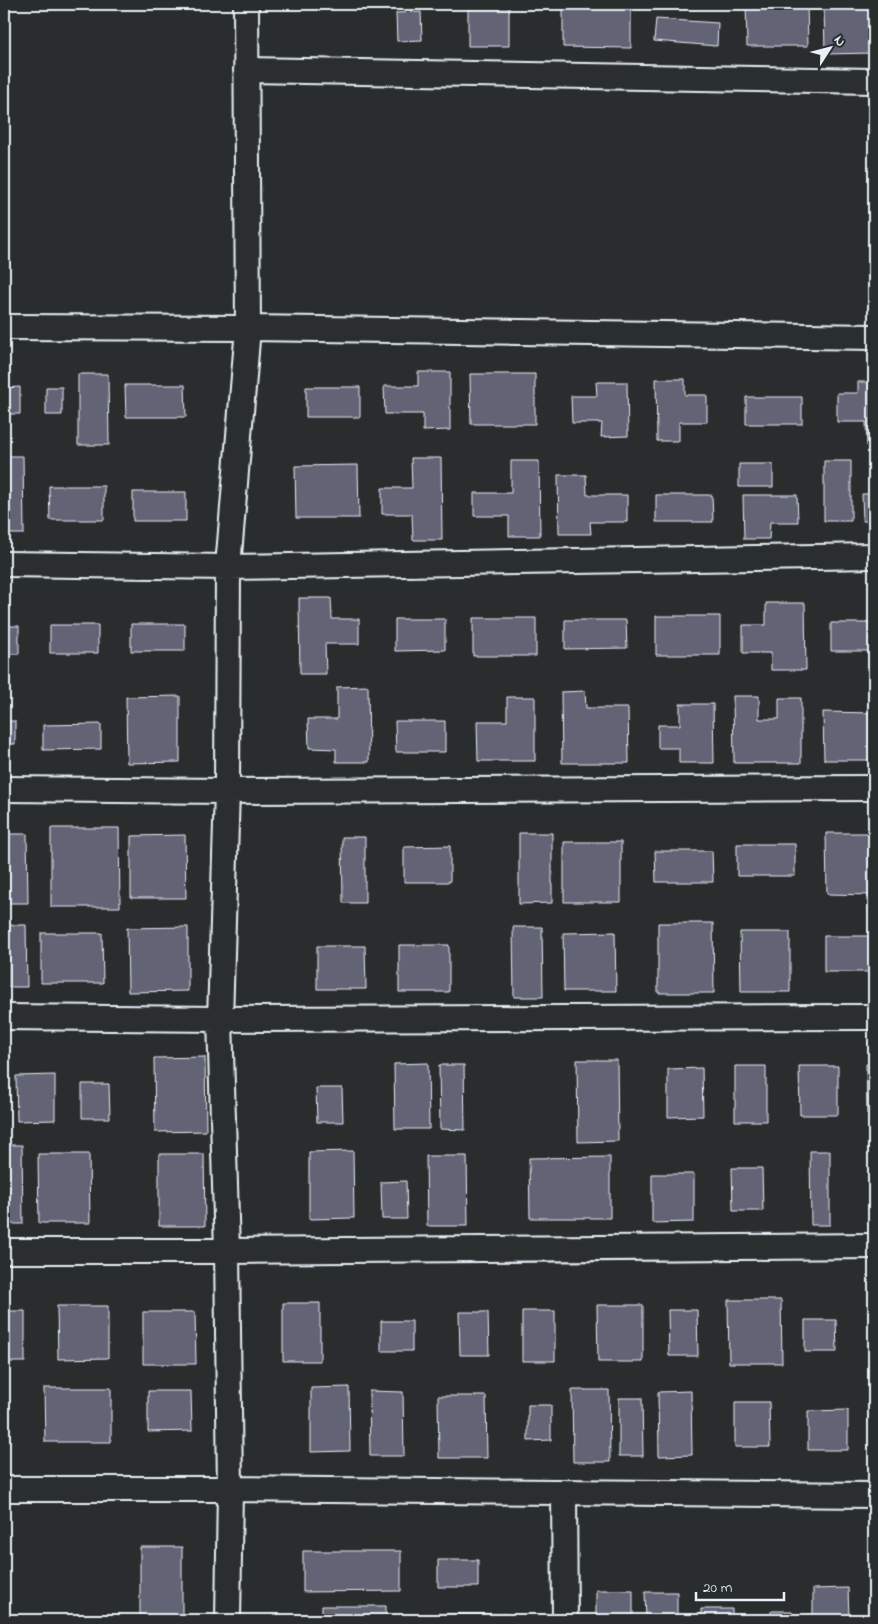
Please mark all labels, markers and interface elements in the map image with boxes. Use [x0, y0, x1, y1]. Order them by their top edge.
north arrow [806, 22, 856, 72]
text: N [828, 31, 851, 51]
scale bar [696, 1569, 783, 1601]
text: 20 m [703, 1577, 733, 1599]

